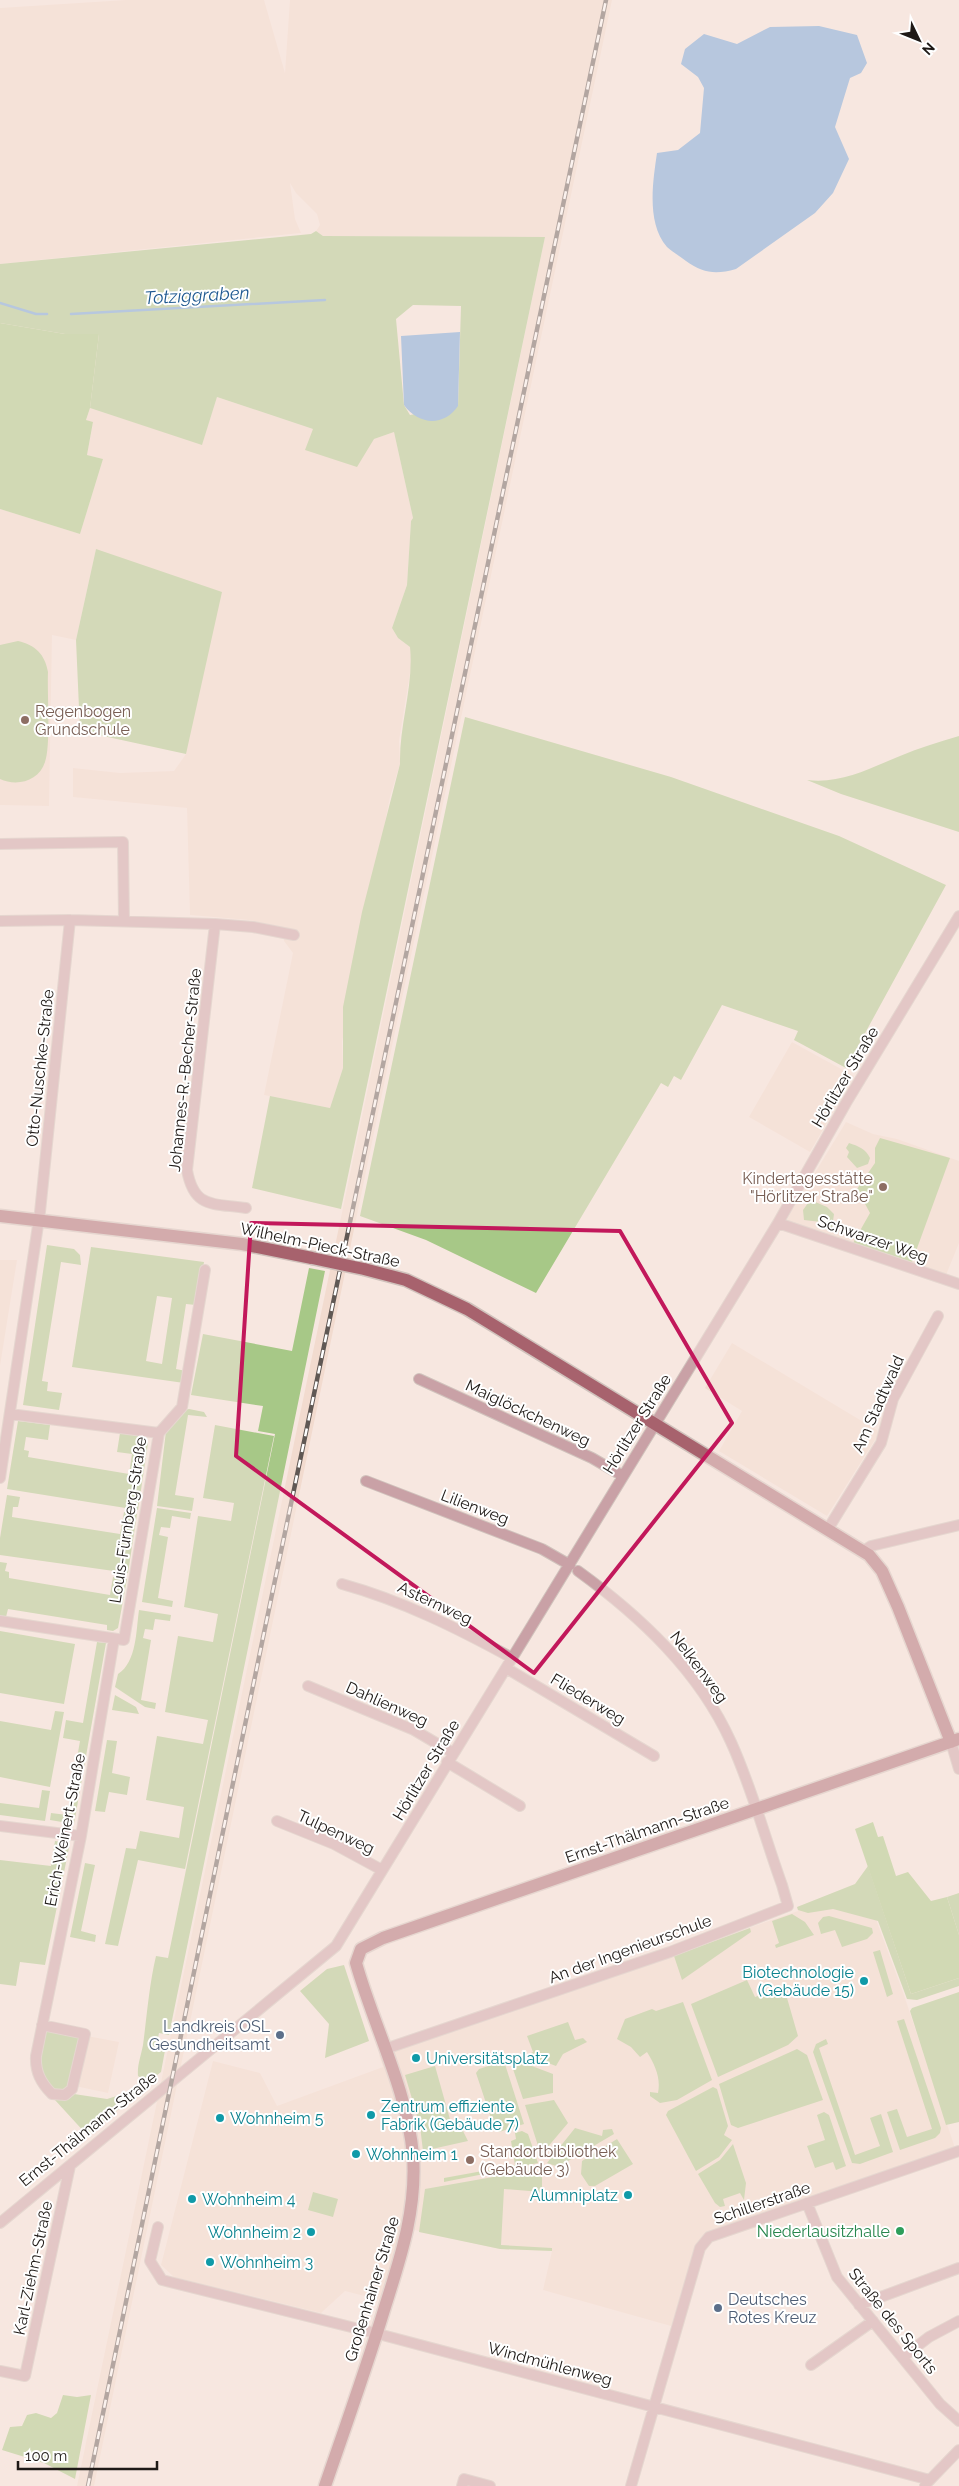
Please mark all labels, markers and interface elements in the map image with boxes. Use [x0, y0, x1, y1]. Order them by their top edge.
north arrow [894, 15, 944, 65]
text: N [919, 40, 938, 58]
water label: Totziggraben [144, 282, 250, 308]
place label: Regenbogen Grundschule [35, 702, 131, 739]
marker: Regenbogen Grundschule [19, 714, 31, 726]
street label: Johannes-R.-Becher-Straße [165, 967, 205, 1173]
street label: Otto-Nuschke-Straße [22, 988, 58, 1148]
street label: Hörlitzer Straße [808, 1023, 882, 1131]
place label: Kindertagesstätte "Hörlitzer Straße" [742, 1169, 873, 1206]
marker: Kindertagesstätte "Hörlitzer Straße" [877, 1181, 889, 1193]
street label: Schwarzer Weg [815, 1211, 931, 1267]
street label: Wilhelm-Pieck-Straße [238, 1219, 402, 1271]
street label: Am Stadtwald [848, 1352, 908, 1456]
street label: Hörlitzer Straße [599, 1371, 675, 1477]
street label: Maiglöckchenweg [463, 1376, 593, 1450]
street label: Louis-Fürnberg-Straße [105, 1435, 151, 1605]
street label: Lilienweg [438, 1485, 512, 1529]
street label: Asternweg [395, 1578, 475, 1628]
street label: Nelkenweg [666, 1628, 732, 1706]
street label: Fliederweg [547, 1669, 629, 1729]
street label: Dahlienweg [343, 1677, 431, 1731]
street label: Hörlitzer Straße [389, 1716, 463, 1824]
street label: Erich-Weinert-Straße [41, 1752, 89, 1908]
street label: Ernst-Thälmann-Straße [563, 1793, 731, 1867]
street label: Tulpenweg [295, 1806, 377, 1858]
street label: An der Ingenieurschule [546, 1911, 714, 1987]
place label: Biotechnologie (Gebäude 15) [742, 1963, 854, 2000]
marker: Biotechnologie (Gebäude 15) [858, 1975, 870, 1987]
place label: Landkreis OSL Gesundheitsamt [149, 2017, 271, 2054]
marker: Landkreis OSL Gesundheitsamt [274, 2029, 286, 2041]
place label: Universitätsplatz [426, 2049, 549, 2068]
marker: Universitätsplatz [410, 2052, 422, 2064]
street label: Ernst-Thälmann-Straße [15, 2068, 161, 2190]
place label: Zentrum effiziente Fabrik (Gebäude 7) [381, 2097, 519, 2134]
place label: Wohnheim 5 [230, 2109, 324, 2128]
marker: Zentrum effiziente Fabrik (Gebäude 7) [365, 2109, 377, 2121]
marker: Wohnheim 5 [214, 2112, 226, 2124]
place label: Standortbibliothek (Gebäude 3) [480, 2142, 617, 2179]
place label: Wohnheim 1 [366, 2145, 458, 2164]
marker: Wohnheim 1 [350, 2148, 362, 2160]
marker: Standortbibliothek (Gebäude 3) [464, 2154, 476, 2166]
street label: Schillerstraße [711, 2178, 813, 2228]
place label: Alumniplatz [530, 2186, 618, 2205]
marker: Alumniplatz [622, 2189, 634, 2201]
place label: Wohnheim 4 [202, 2190, 296, 2209]
marker: Wohnheim 4 [186, 2193, 198, 2205]
street label: Karl-Ziehm-Straße [10, 2199, 56, 2337]
street label: Großenhainer Straße [341, 2214, 403, 2364]
place label: Niederlausitzhalle [757, 2222, 890, 2241]
place label: Wohnheim 2 [208, 2223, 301, 2242]
marker: Niederlausitzhalle [894, 2225, 906, 2237]
marker: Wohnheim 2 [305, 2226, 317, 2238]
place label: Wohnheim 3 [220, 2253, 313, 2272]
marker: Wohnheim 3 [204, 2256, 216, 2268]
street label: Straße des Sports [845, 2264, 942, 2378]
place label: Deutsches Rotes Kreuz [728, 2290, 817, 2327]
marker: Deutsches Rotes Kreuz [712, 2302, 724, 2314]
street label: Windmühlenweg [486, 2338, 614, 2390]
scale bar [18, 2438, 156, 2470]
text: 100 m [25, 2447, 67, 2465]

